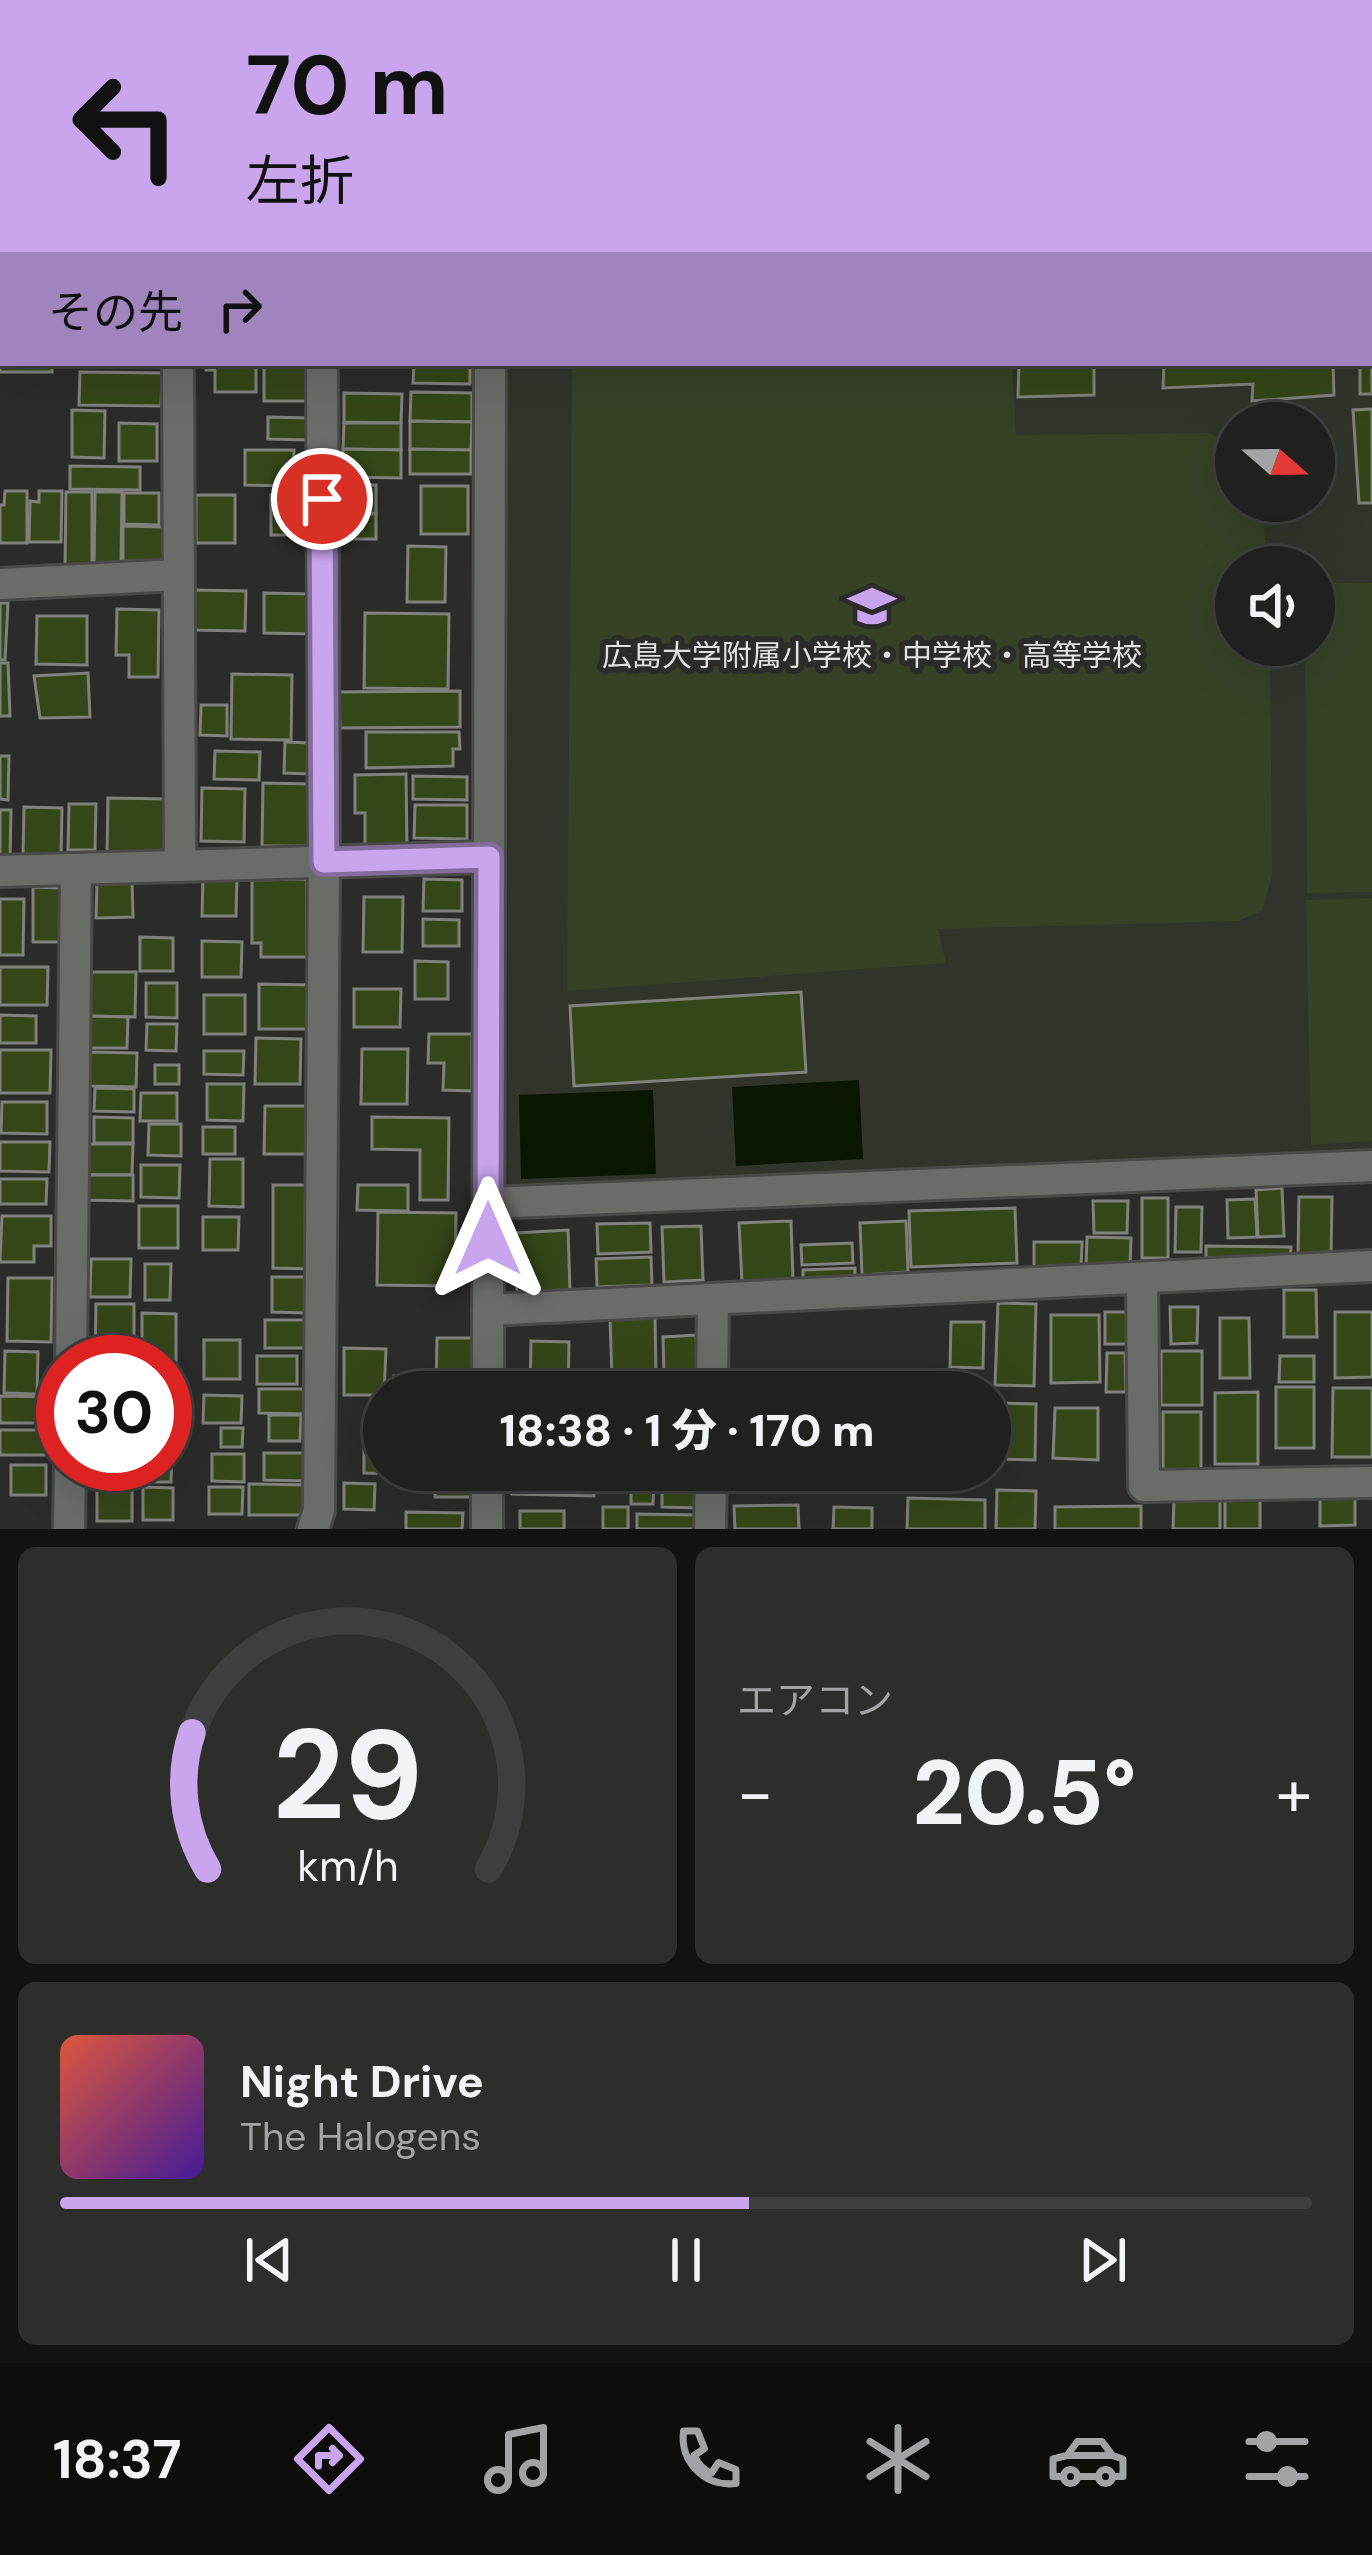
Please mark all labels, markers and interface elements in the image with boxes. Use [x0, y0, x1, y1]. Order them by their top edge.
text: 70 m [246, 31, 449, 140]
icon: left [48, 48, 204, 204]
text: 左折 [246, 146, 354, 217]
icon: right [207, 276, 273, 342]
text: その先 [48, 283, 183, 342]
north arrow [1215, 402, 1335, 522]
map controls [1215, 402, 1335, 666]
pin [271, 448, 373, 550]
icon: arrive [289, 466, 355, 532]
button: sound [1215, 546, 1335, 666]
school or university icon: 広島大学附属小学校・中学校・高等学校 [847, 581, 897, 631]
place label: 広島大学附属小学校・中学校・高等学校 [602, 636, 1142, 675]
position arrow [425, 1176, 551, 1302]
speed limit sign: 30 [36, 1335, 192, 1491]
text: 18:38 · 1 分 · 170 m [500, 1401, 875, 1460]
text: エアコン [737, 1675, 893, 1726]
text: 29 [272, 1694, 423, 1857]
text: 20.5° [913, 1735, 1136, 1852]
text: − [737, 1751, 773, 1836]
text: + [1276, 1751, 1312, 1836]
text: km/h [297, 1837, 398, 1893]
text: Night Drive [240, 2052, 484, 2111]
text: The Halogens [240, 2111, 481, 2162]
icon: previous [236, 2227, 302, 2293]
icon: pause [653, 2227, 719, 2293]
icon: next [1070, 2227, 1136, 2293]
icon: directions [287, 2417, 371, 2501]
icon: music [477, 2417, 561, 2501]
icon: phone [666, 2417, 750, 2501]
icon: climate [856, 2417, 940, 2501]
icon: car [1046, 2417, 1130, 2501]
icon: filters [1235, 2417, 1319, 2501]
text: 18:37 [53, 2424, 182, 2495]

